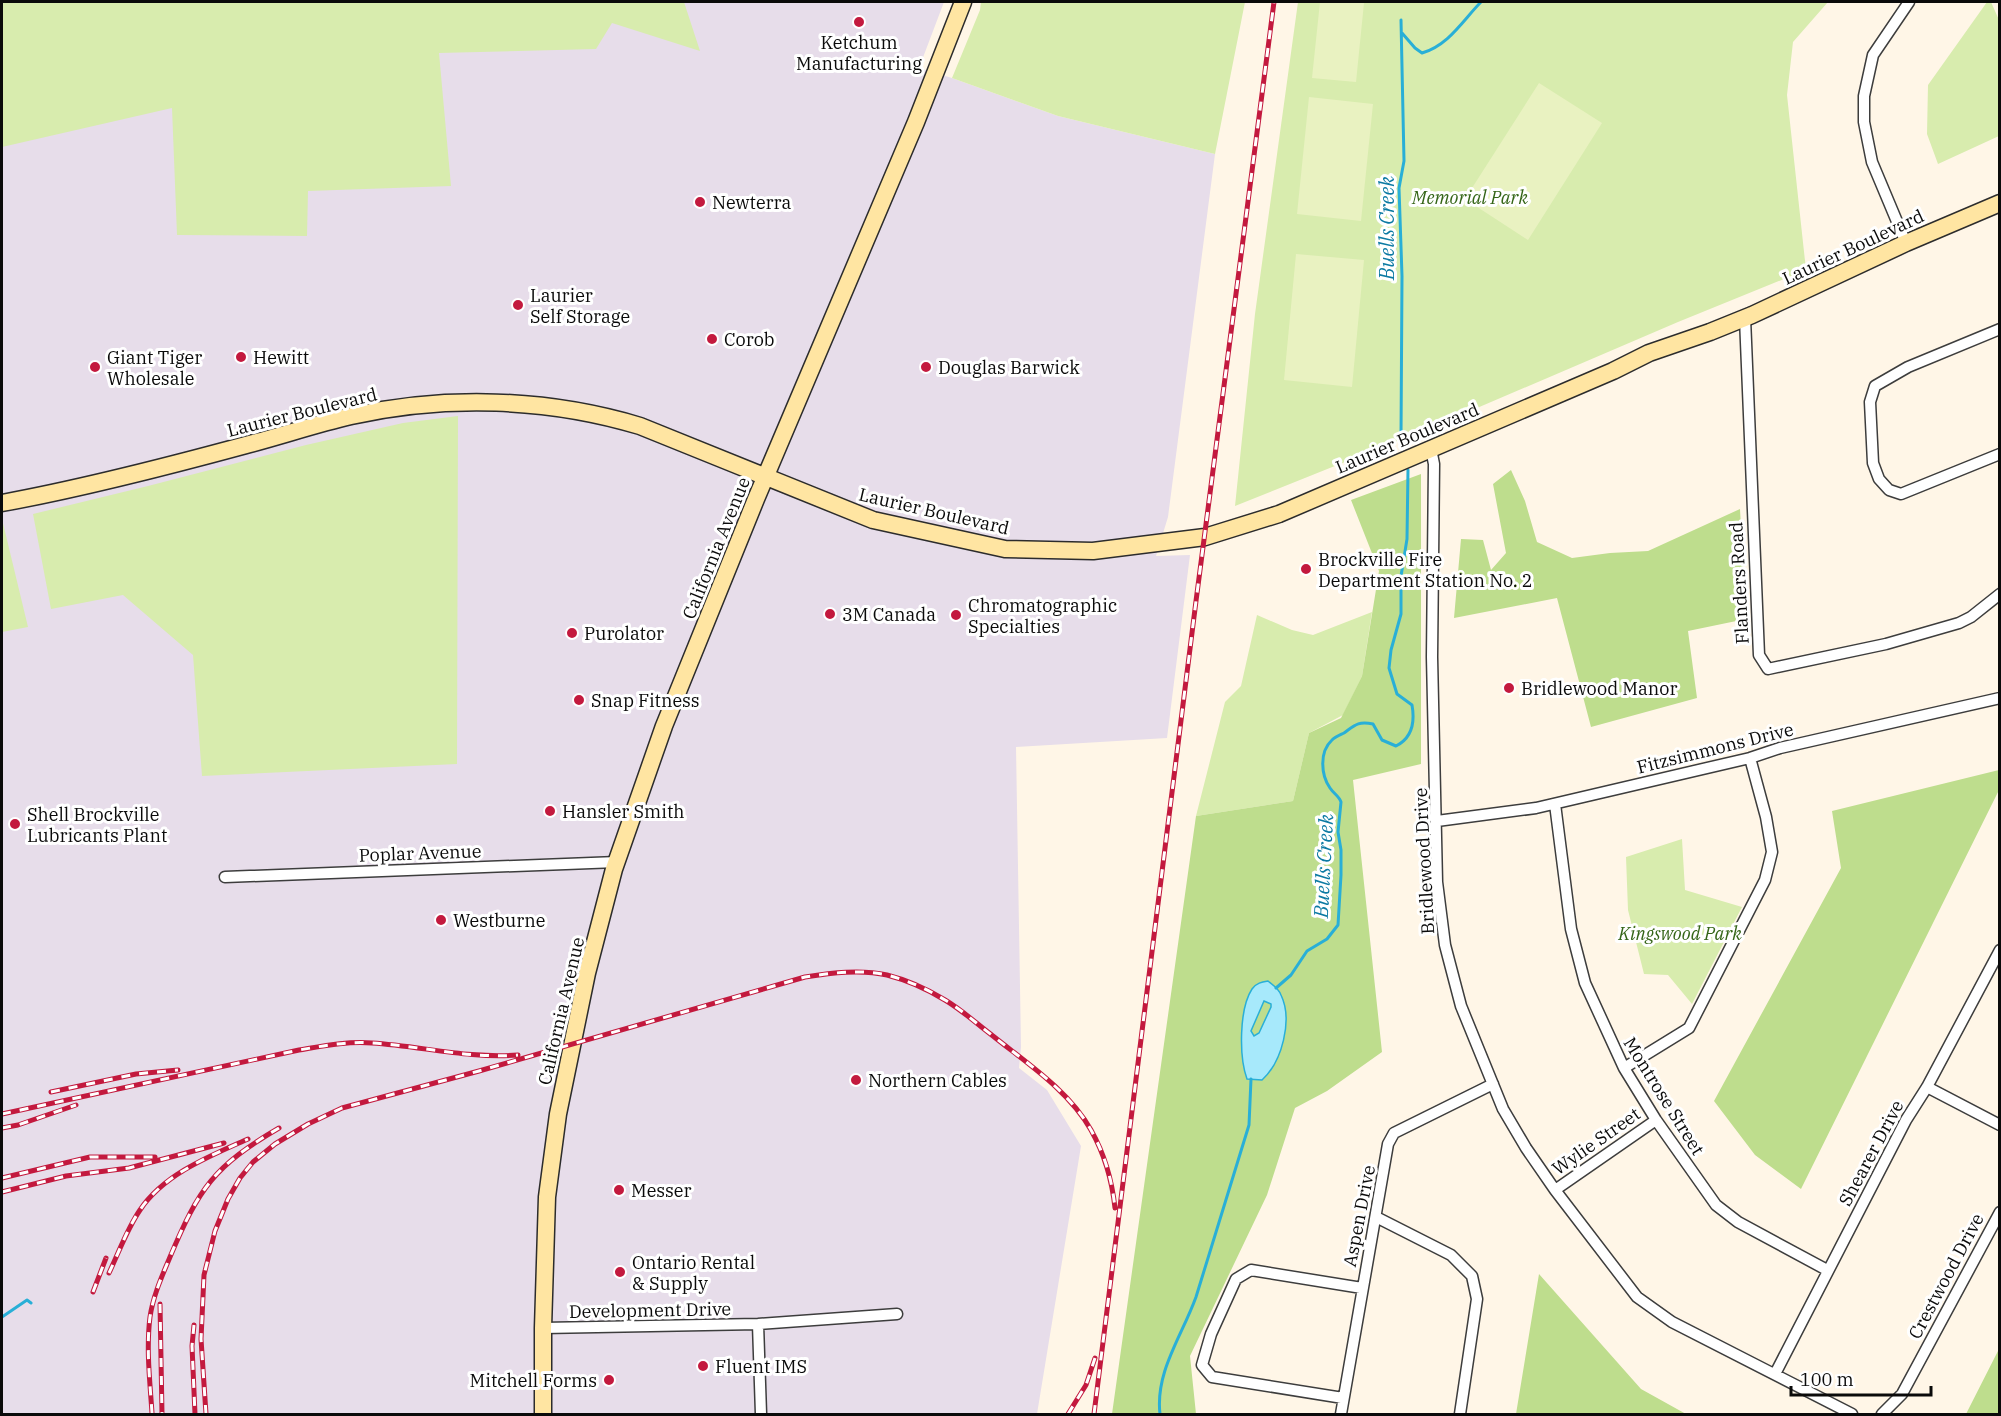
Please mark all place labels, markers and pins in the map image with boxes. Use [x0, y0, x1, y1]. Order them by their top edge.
marker: Ketchum Manufacturing [852, 15, 866, 29]
place label: Ketchum Manufacturing [796, 31, 922, 75]
place label: Newterra [712, 191, 791, 214]
marker: Newterra [693, 195, 707, 209]
place label: Laurier Self Storage [530, 284, 630, 328]
marker: Laurier Self Storage [511, 298, 525, 312]
place label: Corob [724, 328, 775, 351]
marker: Corob [705, 332, 719, 346]
place label: Giant Tiger Wholesale [107, 346, 202, 390]
place label: Hewitt [253, 346, 309, 369]
marker: Hewitt [234, 350, 248, 364]
place label: Douglas Barwick [938, 356, 1080, 379]
marker: Giant Tiger Wholesale [88, 360, 102, 374]
marker: Douglas Barwick [919, 360, 933, 374]
place label: Brockville Fire Department Station No. 2 [1318, 548, 1533, 592]
marker: Brockville Fire Department Station No. 2 [1299, 562, 1313, 576]
place label: Chromatographic Specialties [968, 594, 1117, 638]
place label: 3M Canada [842, 603, 936, 626]
marker: 3M Canada [823, 607, 837, 621]
marker: Chromatographic Specialties [949, 608, 963, 622]
place label: Purolator [584, 622, 664, 645]
marker: Purolator [565, 626, 579, 640]
place label: Bridlewood Manor [1521, 677, 1678, 700]
marker: Bridlewood Manor [1502, 681, 1516, 695]
place label: Snap Fitness [591, 689, 700, 712]
marker: Snap Fitness [572, 693, 586, 707]
place label: Hansler Smith [562, 800, 684, 823]
place label: Shell Brockville Lubricants Plant [27, 803, 167, 847]
marker: Hansler Smith [543, 804, 557, 818]
marker: Shell Brockville Lubricants Plant [8, 817, 22, 831]
place label: Westburne [453, 909, 545, 932]
marker: Westburne [434, 913, 448, 927]
place label: Northern Cables [868, 1069, 1007, 1092]
marker: Northern Cables [849, 1073, 863, 1087]
place label: Messer [631, 1179, 691, 1202]
marker: Messer [612, 1183, 626, 1197]
place label: Ontario Rental & Supply [632, 1251, 755, 1295]
marker: Ontario Rental & Supply [613, 1265, 627, 1279]
place label: Fluent IMS [715, 1355, 807, 1378]
marker: Fluent IMS [696, 1359, 710, 1373]
place label: Mitchell Forms [470, 1369, 597, 1392]
marker: Mitchell Forms [602, 1373, 616, 1387]

